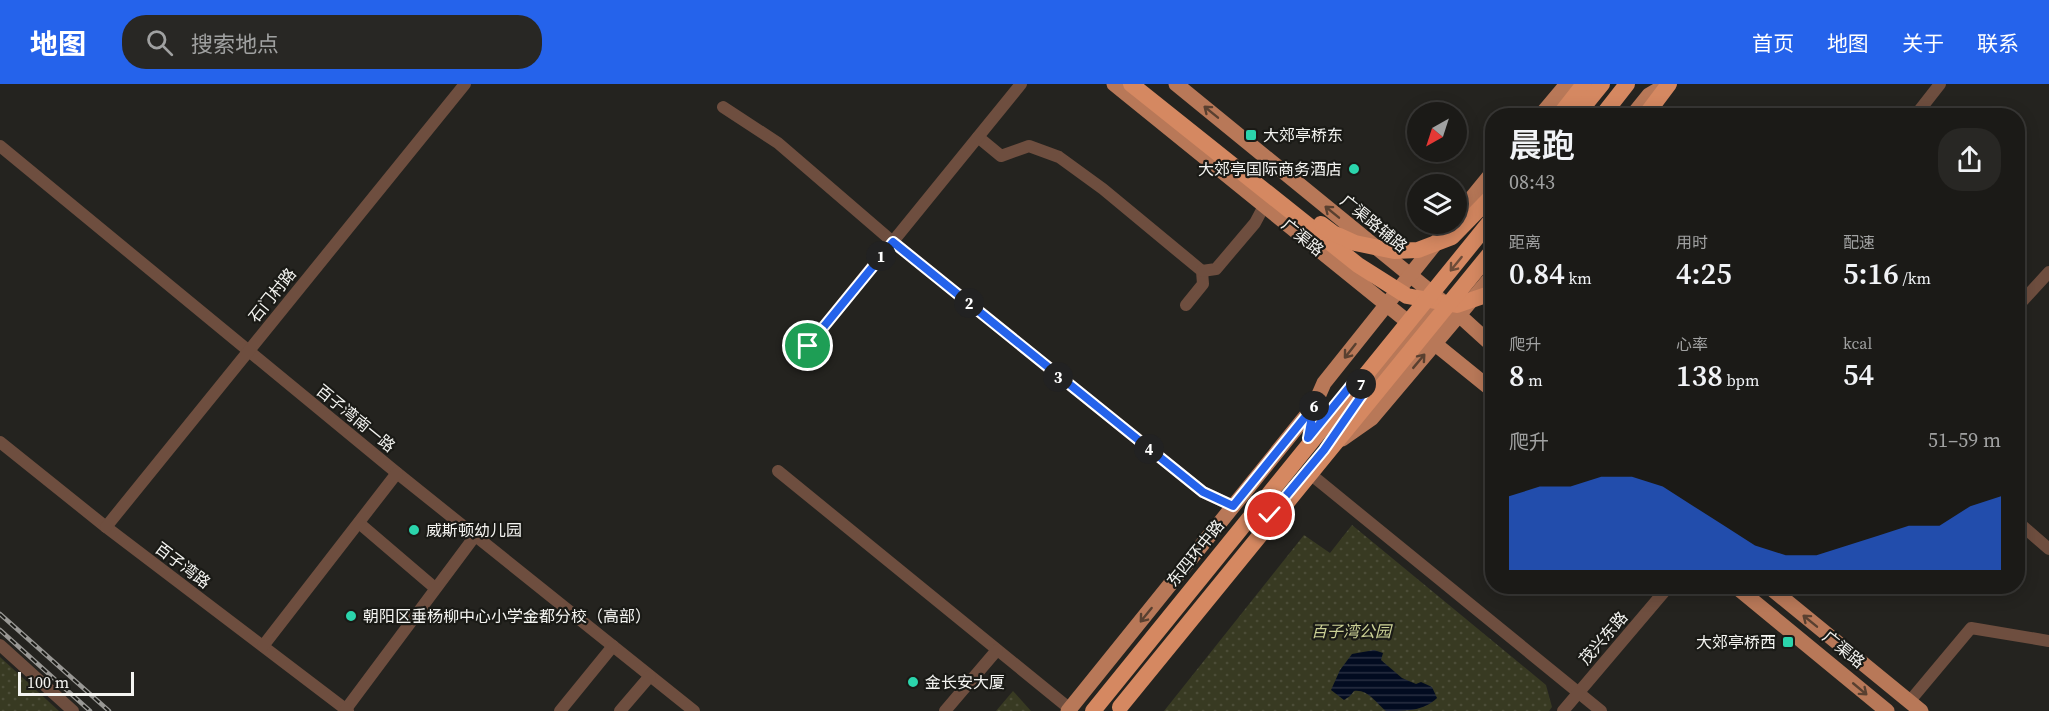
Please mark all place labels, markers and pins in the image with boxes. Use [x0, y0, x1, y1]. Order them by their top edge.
place label: 大郊亭桥东 [1263, 124, 1343, 146]
marker: 大郊亭桥东 [1244, 128, 1258, 142]
place label: 大郊亭国际商务酒店 [1198, 158, 1342, 180]
marker: 大郊亭国际商务酒店 [1347, 162, 1361, 176]
pin: 1 [866, 241, 896, 271]
pin: 2 [954, 288, 984, 318]
pin [782, 320, 833, 371]
pin: 3 [1043, 362, 1073, 392]
pin: 7 [1346, 369, 1376, 399]
pin: 6 [1299, 391, 1329, 421]
pin: 4 [1134, 434, 1164, 464]
pin [1244, 489, 1295, 540]
place label: 威斯顿幼儿园 [426, 519, 522, 541]
marker: 威斯顿幼儿园 [407, 523, 421, 537]
place label: 朝阳区垂杨柳中心小学金都分校（高部） [363, 605, 651, 627]
marker: 朝阳区垂杨柳中心小学金都分校（高部） [344, 609, 358, 623]
place label: 大郊亭桥西 [1696, 631, 1776, 653]
marker: 大郊亭桥西 [1781, 635, 1795, 649]
place label: 金长安大厦 [925, 671, 1005, 693]
marker: 金长安大厦 [906, 675, 920, 689]

